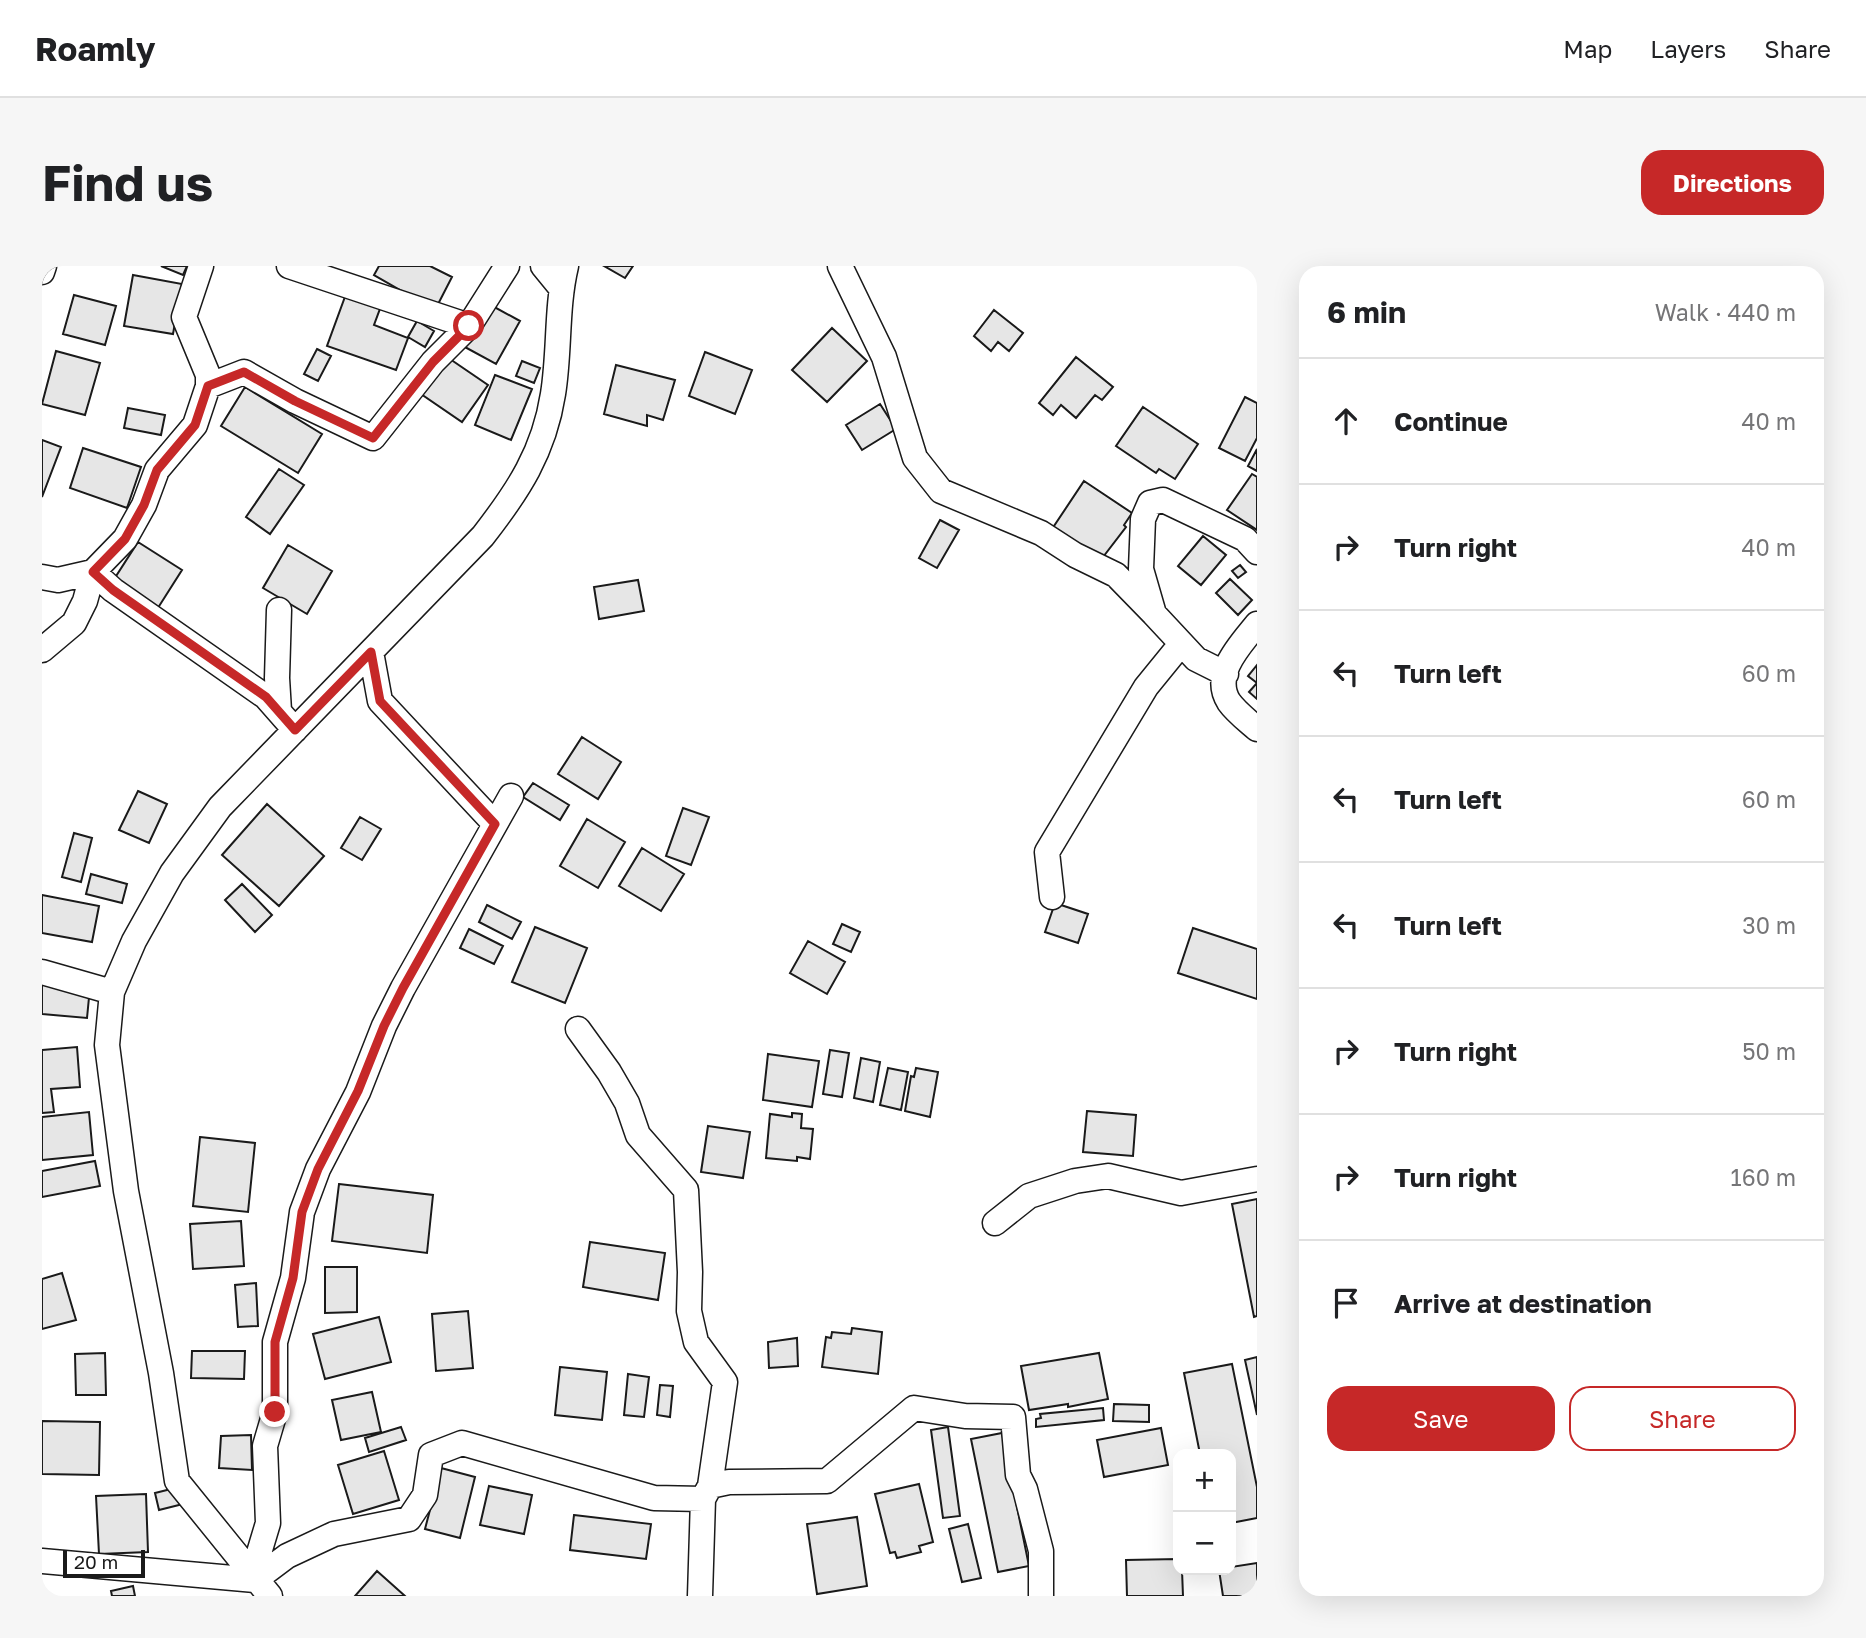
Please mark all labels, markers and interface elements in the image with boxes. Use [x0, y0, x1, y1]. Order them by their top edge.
text: Roamly [35, 29, 155, 68]
text: Map [1563, 34, 1612, 63]
text: Layers [1650, 34, 1726, 63]
text: Share [1764, 34, 1831, 63]
button: Directions [1641, 150, 1824, 215]
text: Find us [42, 153, 213, 212]
text: 6 min [1327, 294, 1406, 330]
text: Walk · 440 m [1655, 298, 1796, 326]
route start [453, 310, 484, 341]
icon: ahead [1327, 402, 1365, 440]
text: Continue [1394, 406, 1508, 437]
text: 40 m [1742, 407, 1796, 435]
icon: right [1327, 528, 1365, 566]
text: Turn right [1394, 532, 1517, 563]
text: 40 m [1742, 533, 1796, 561]
icon: left [1327, 654, 1365, 692]
text: Turn left [1394, 658, 1502, 689]
text: 60 m [1742, 659, 1796, 687]
icon: left [1327, 780, 1365, 818]
text: Turn left [1394, 784, 1502, 815]
text: 60 m [1742, 785, 1796, 813]
icon: left [1327, 906, 1365, 944]
text: Turn left [1394, 910, 1502, 941]
text: 30 m [1742, 911, 1796, 939]
icon: right [1327, 1032, 1365, 1070]
text: Turn right [1394, 1036, 1517, 1067]
text: 50 m [1742, 1037, 1796, 1065]
icon: right [1327, 1158, 1365, 1196]
text: Turn right [1394, 1162, 1517, 1193]
text: 160 m [1731, 1163, 1796, 1191]
icon: arrive [1327, 1284, 1365, 1322]
text: Arrive at destination [1394, 1288, 1652, 1319]
button: Save [1327, 1386, 1555, 1451]
button: Share [1569, 1386, 1796, 1451]
route end [259, 1396, 290, 1427]
map controls [1173, 1449, 1236, 1575]
button: + [1173, 1449, 1236, 1512]
button: − [1173, 1512, 1236, 1575]
scale bar [63, 1547, 145, 1579]
text: 20 m [74, 1550, 118, 1573]

